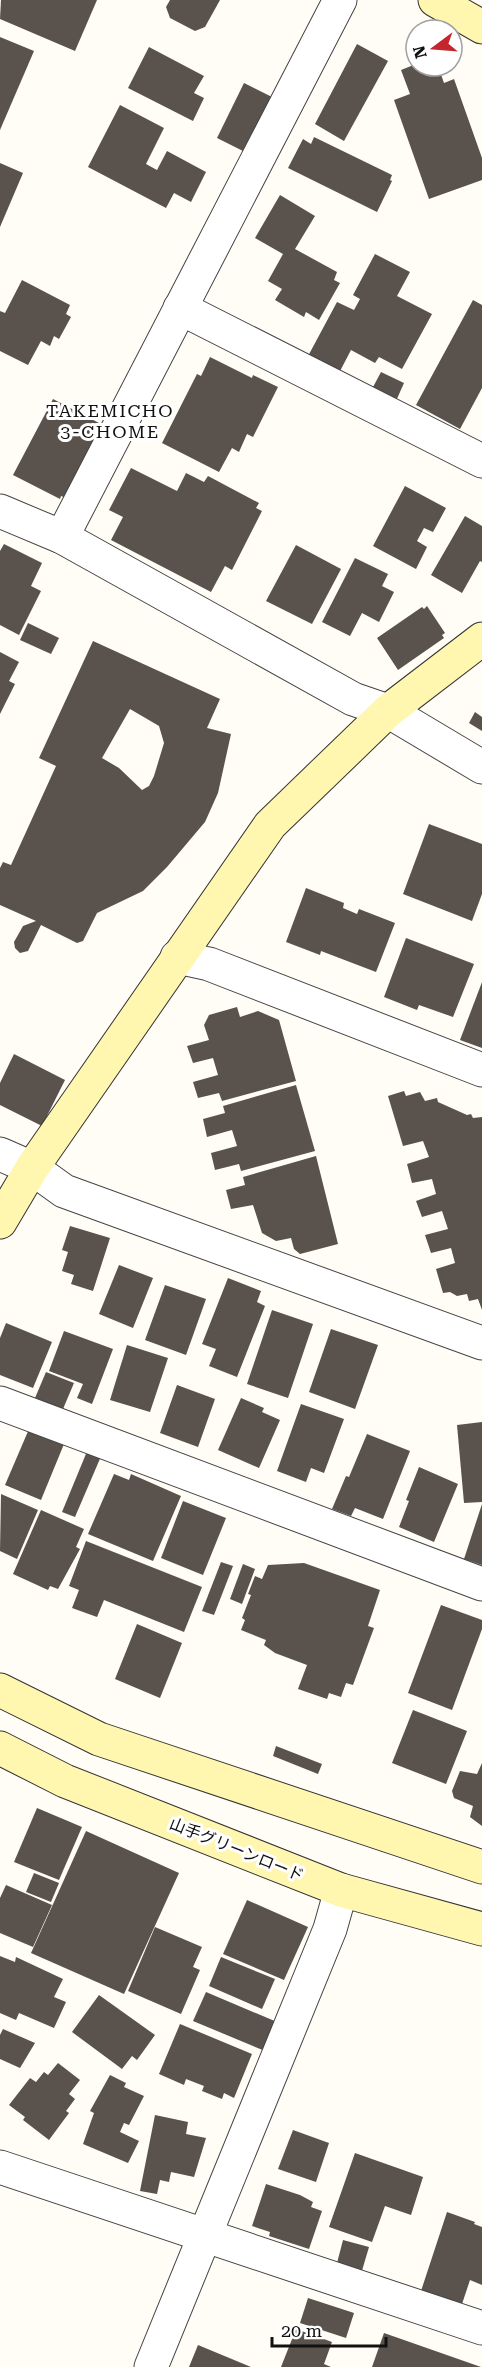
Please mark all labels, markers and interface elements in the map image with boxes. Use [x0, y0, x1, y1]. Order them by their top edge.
north arrow [404, 18, 464, 78]
text: N [409, 43, 431, 61]
district label: TAKEMICHO 3-CHOME [46, 400, 174, 442]
street label: 山手グリーンロード [167, 1814, 307, 1885]
scale bar [272, 2310, 386, 2348]
text: 20 m [281, 2320, 322, 2341]

